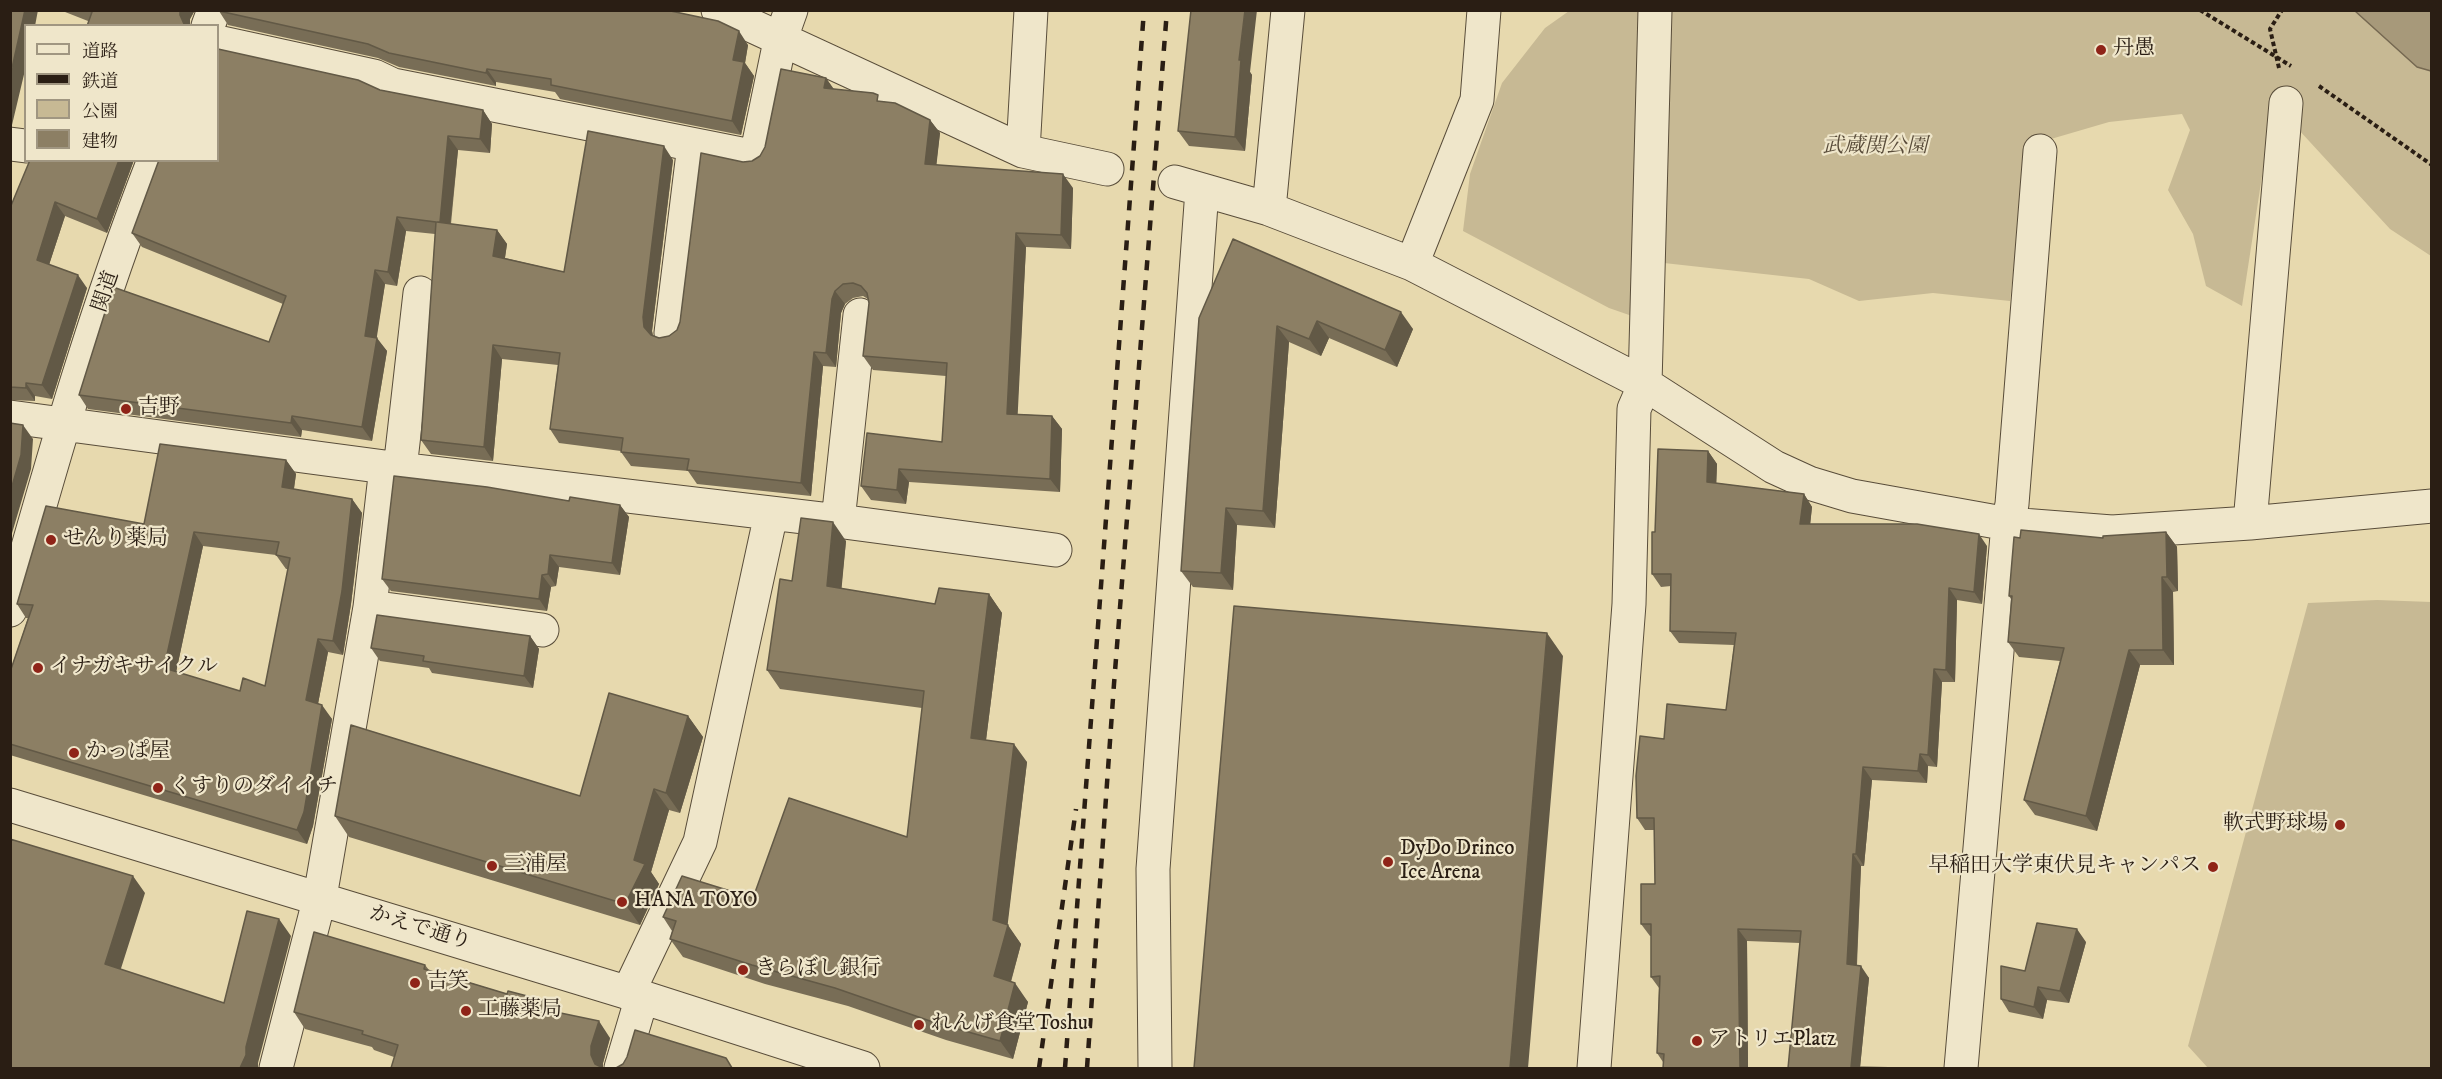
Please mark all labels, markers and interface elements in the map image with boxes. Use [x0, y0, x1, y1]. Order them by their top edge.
legend [24, 24, 219, 162]
place label: 丹愚 [2113, 37, 2155, 63]
text: 道路 [82, 41, 118, 63]
marker: 丹愚 [2094, 43, 2108, 57]
text: 鉄道 [82, 71, 118, 93]
text: 公園 [82, 101, 118, 123]
text: 建物 [82, 131, 118, 153]
park label: 武蔵関公園 [1823, 135, 1927, 161]
street label: 関道 [88, 268, 126, 316]
place label: 吉野 [138, 396, 180, 422]
marker: 吉野 [119, 402, 133, 416]
place label: せんり薬局 [63, 527, 168, 553]
marker: せんり薬局 [44, 533, 58, 547]
place label: イナガキサイクル [50, 655, 218, 681]
marker: イナガキサイクル [31, 661, 45, 675]
place label: かっぱ屋 [86, 740, 170, 766]
marker: かっぱ屋 [67, 746, 81, 760]
place label: くすりのダイイチ [170, 775, 338, 801]
marker: くすりのダイイチ [151, 781, 165, 795]
place label: 軟式野球場 [2223, 812, 2328, 838]
marker: 軟式野球場 [2333, 818, 2347, 832]
place label: DyDo Drinco Ice Arena [1400, 837, 1515, 887]
place label: 三浦屋 [504, 853, 567, 879]
place label: 早稲田大学東伏見キャンパス [1928, 854, 2201, 880]
marker: DyDo Drinco Ice Arena [1381, 855, 1395, 869]
marker: 三浦屋 [485, 859, 499, 873]
marker: 早稲田大学東伏見キャンパス [2206, 860, 2220, 874]
place label: HANA TOYO [634, 889, 758, 915]
marker: HANA TOYO [615, 895, 629, 909]
street label: かえで通り [366, 902, 474, 956]
place label: きらぼし銀行 [755, 957, 881, 983]
marker: きらぼし銀行 [736, 963, 750, 977]
place label: 吉笑 [427, 970, 469, 996]
marker: 吉笑 [408, 976, 422, 990]
place label: 工藤薬局 [478, 998, 562, 1024]
marker: 工藤薬局 [459, 1004, 473, 1018]
place label: れんげ食堂Toshu [931, 1012, 1088, 1038]
marker: れんげ食堂Toshu [912, 1018, 926, 1032]
place label: アトリエPlatz [1709, 1028, 1836, 1054]
marker: アトリエPlatz [1690, 1034, 1704, 1048]

